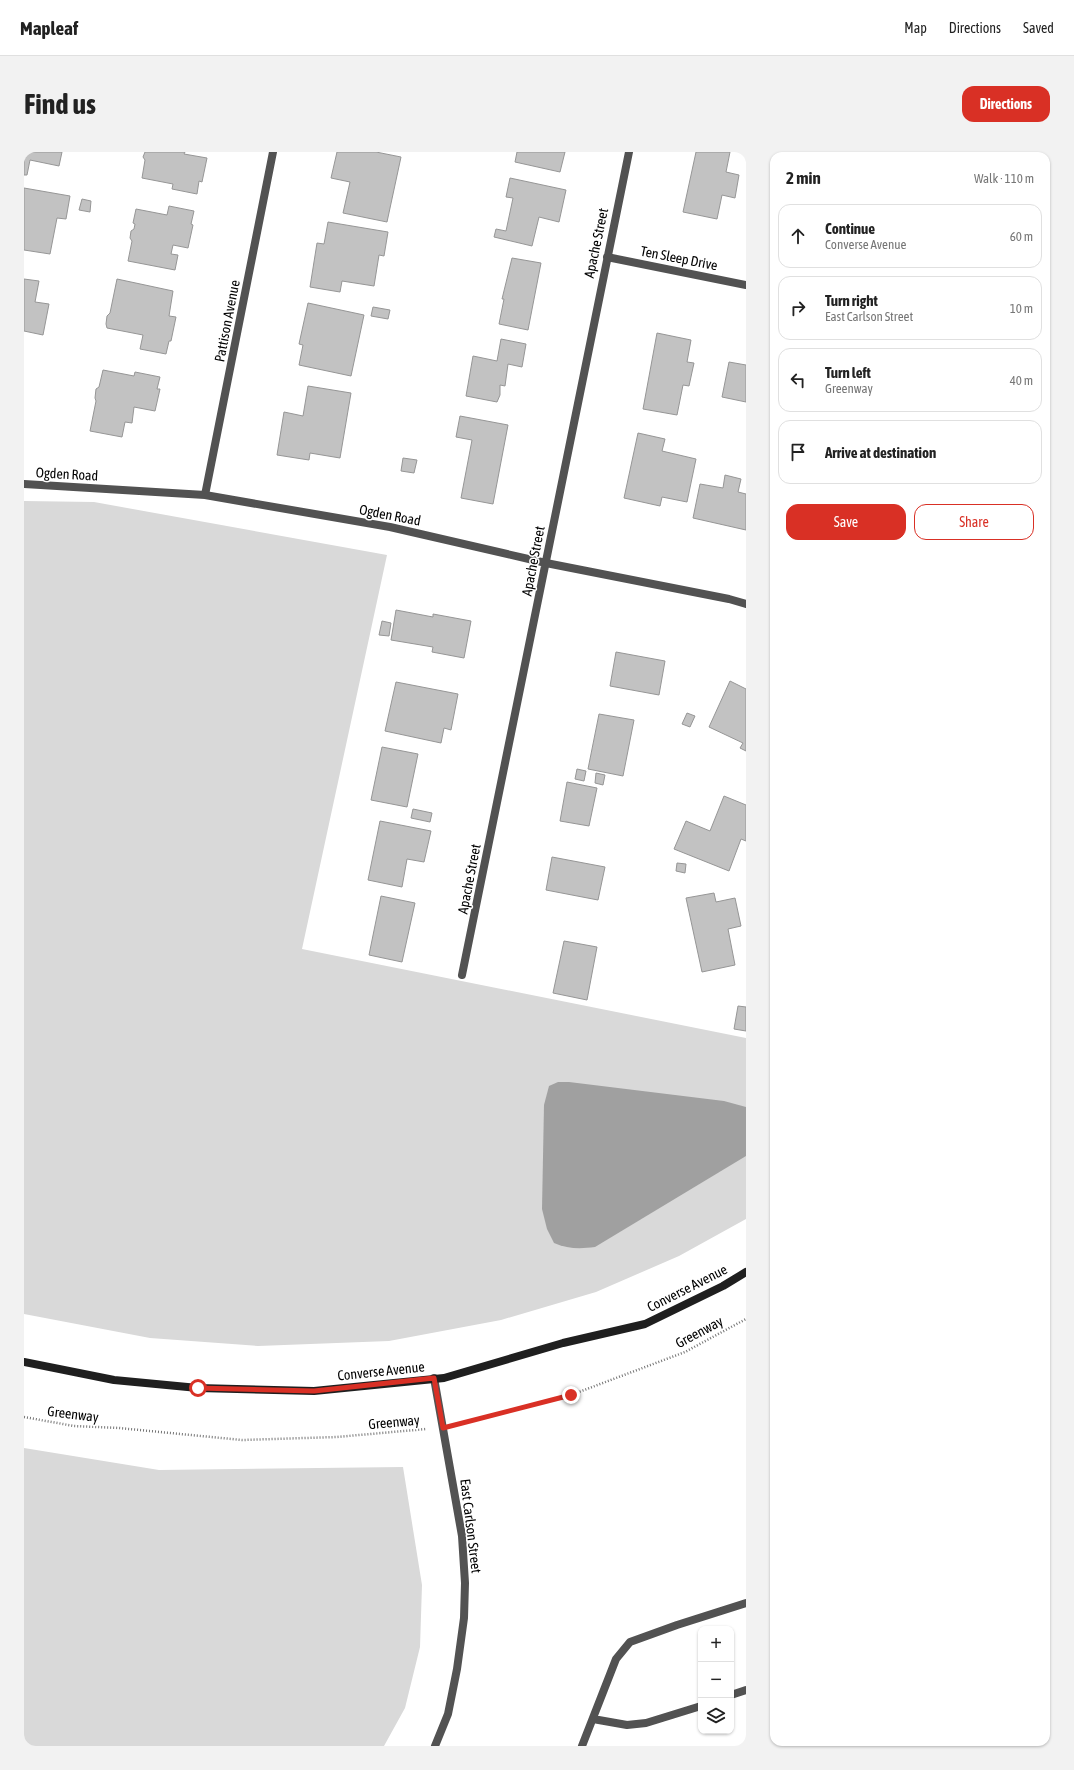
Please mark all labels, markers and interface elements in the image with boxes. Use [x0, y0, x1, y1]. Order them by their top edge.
text: Mapleaf [20, 17, 78, 39]
text: Map [904, 20, 927, 36]
text: Directions [949, 20, 1001, 36]
text: Saved [1023, 20, 1054, 36]
button: Directions [962, 86, 1050, 122]
text: Find us [24, 88, 96, 120]
text: 2 min [786, 168, 821, 188]
text: Walk · 110 m [974, 171, 1034, 186]
street label: Apache Street [581, 207, 611, 279]
text: Continue [825, 220, 875, 237]
icon: ahead [787, 225, 809, 247]
text: 60 m [1010, 229, 1033, 244]
text: Converse Avenue [825, 237, 906, 252]
street label: Ten Sleep Drive [639, 243, 719, 273]
street label: Pattison Avenue [211, 279, 243, 363]
text: Turn right [825, 292, 878, 309]
icon: right [787, 297, 809, 319]
text: 10 m [1010, 301, 1033, 316]
text: East Carlson Street [825, 309, 913, 324]
text: Turn left [825, 364, 871, 381]
icon: left [787, 369, 809, 391]
text: 40 m [1010, 373, 1033, 388]
text: Greenway [825, 381, 873, 396]
icon: arrive [787, 441, 809, 463]
text: Arrive at destination [825, 444, 936, 461]
street label: Ogden Road [35, 464, 99, 484]
street label: Ogden Road [358, 501, 422, 529]
button: Save [786, 504, 906, 540]
button: Share [914, 504, 1034, 540]
street label: Apache Street [518, 525, 548, 597]
street label: Apache Street [454, 843, 484, 915]
street label: Converse Avenue [644, 1261, 730, 1315]
street label: Greenway [673, 1313, 726, 1351]
street label: Converse Avenue [337, 1358, 425, 1384]
route start [189, 1379, 207, 1397]
route end [562, 1386, 580, 1404]
street label: Greenway [46, 1403, 100, 1425]
street label: Greenway [368, 1412, 421, 1432]
street label: East Carlson Street [457, 1478, 485, 1574]
map controls [698, 1626, 734, 1734]
button: + [698, 1626, 734, 1662]
button: − [698, 1662, 734, 1698]
button: layers [698, 1698, 734, 1734]

